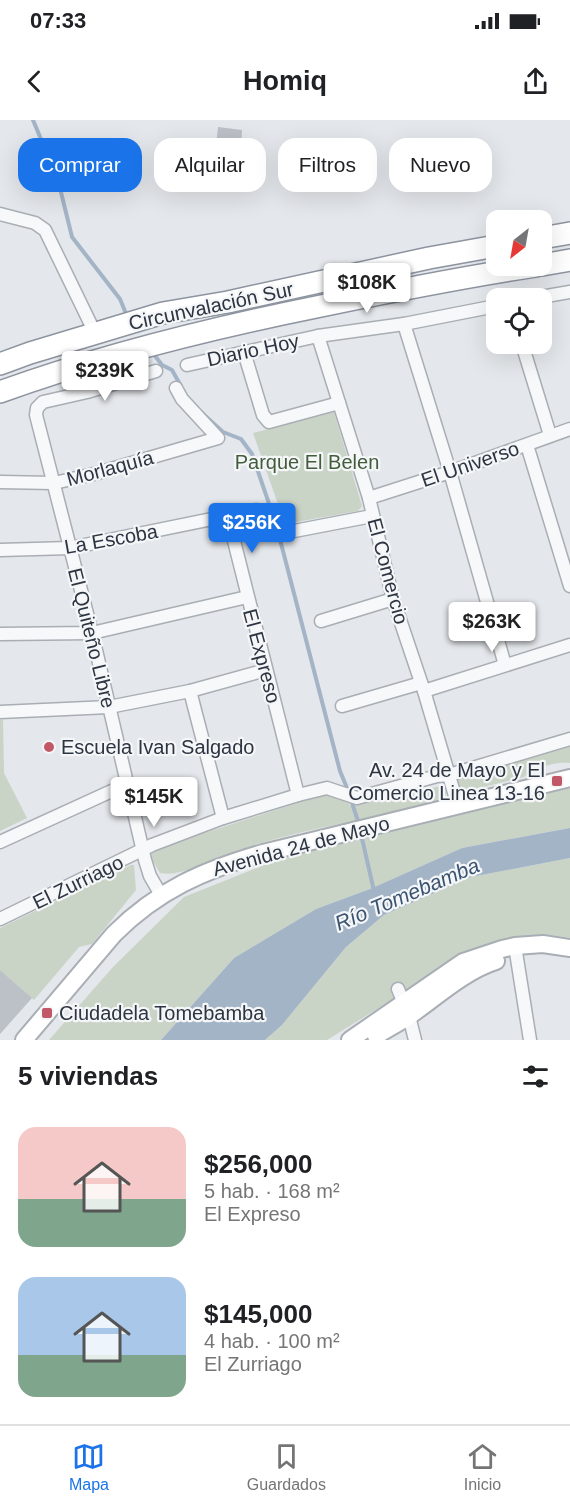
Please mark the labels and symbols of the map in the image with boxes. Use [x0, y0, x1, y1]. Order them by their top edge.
north arrow [486, 210, 552, 276]
pin: $108K [325, 263, 409, 314]
street label: Circunvalación Sur [127, 278, 296, 334]
street label: Diario Hoy [205, 330, 301, 370]
pin: $239K [63, 351, 147, 402]
street label: El Universo [418, 437, 522, 491]
street label: Morlaquía [64, 446, 157, 490]
park label: Parque El Belen [235, 451, 379, 473]
pin: $256K [210, 503, 294, 554]
street label: El Comercio [363, 516, 413, 626]
street label: La Escoba [63, 520, 160, 558]
street label: El Quiteño Libre [64, 566, 120, 710]
pin: $263K [450, 602, 534, 653]
street label: El Expreso [239, 606, 285, 706]
place label: Escuela Ivan Salgado [61, 736, 254, 758]
marker: Escuela Ivan Salgado [42, 740, 56, 754]
place label: Av. 24 de Mayo y El Comercio Linea 13-16 [348, 759, 545, 804]
marker: Av. 24 de Mayo y El Comercio Linea 13-16 [550, 774, 564, 788]
pin: $145K [112, 777, 196, 828]
street label: Avenida 24 de Mayo [210, 812, 392, 880]
street label: El Zurriago [29, 851, 127, 913]
water label: Río Tomebamba [331, 853, 483, 935]
place label: Ciudadela Tomebamba [59, 1002, 265, 1024]
marker: Ciudadela Tomebamba [40, 1006, 54, 1020]

